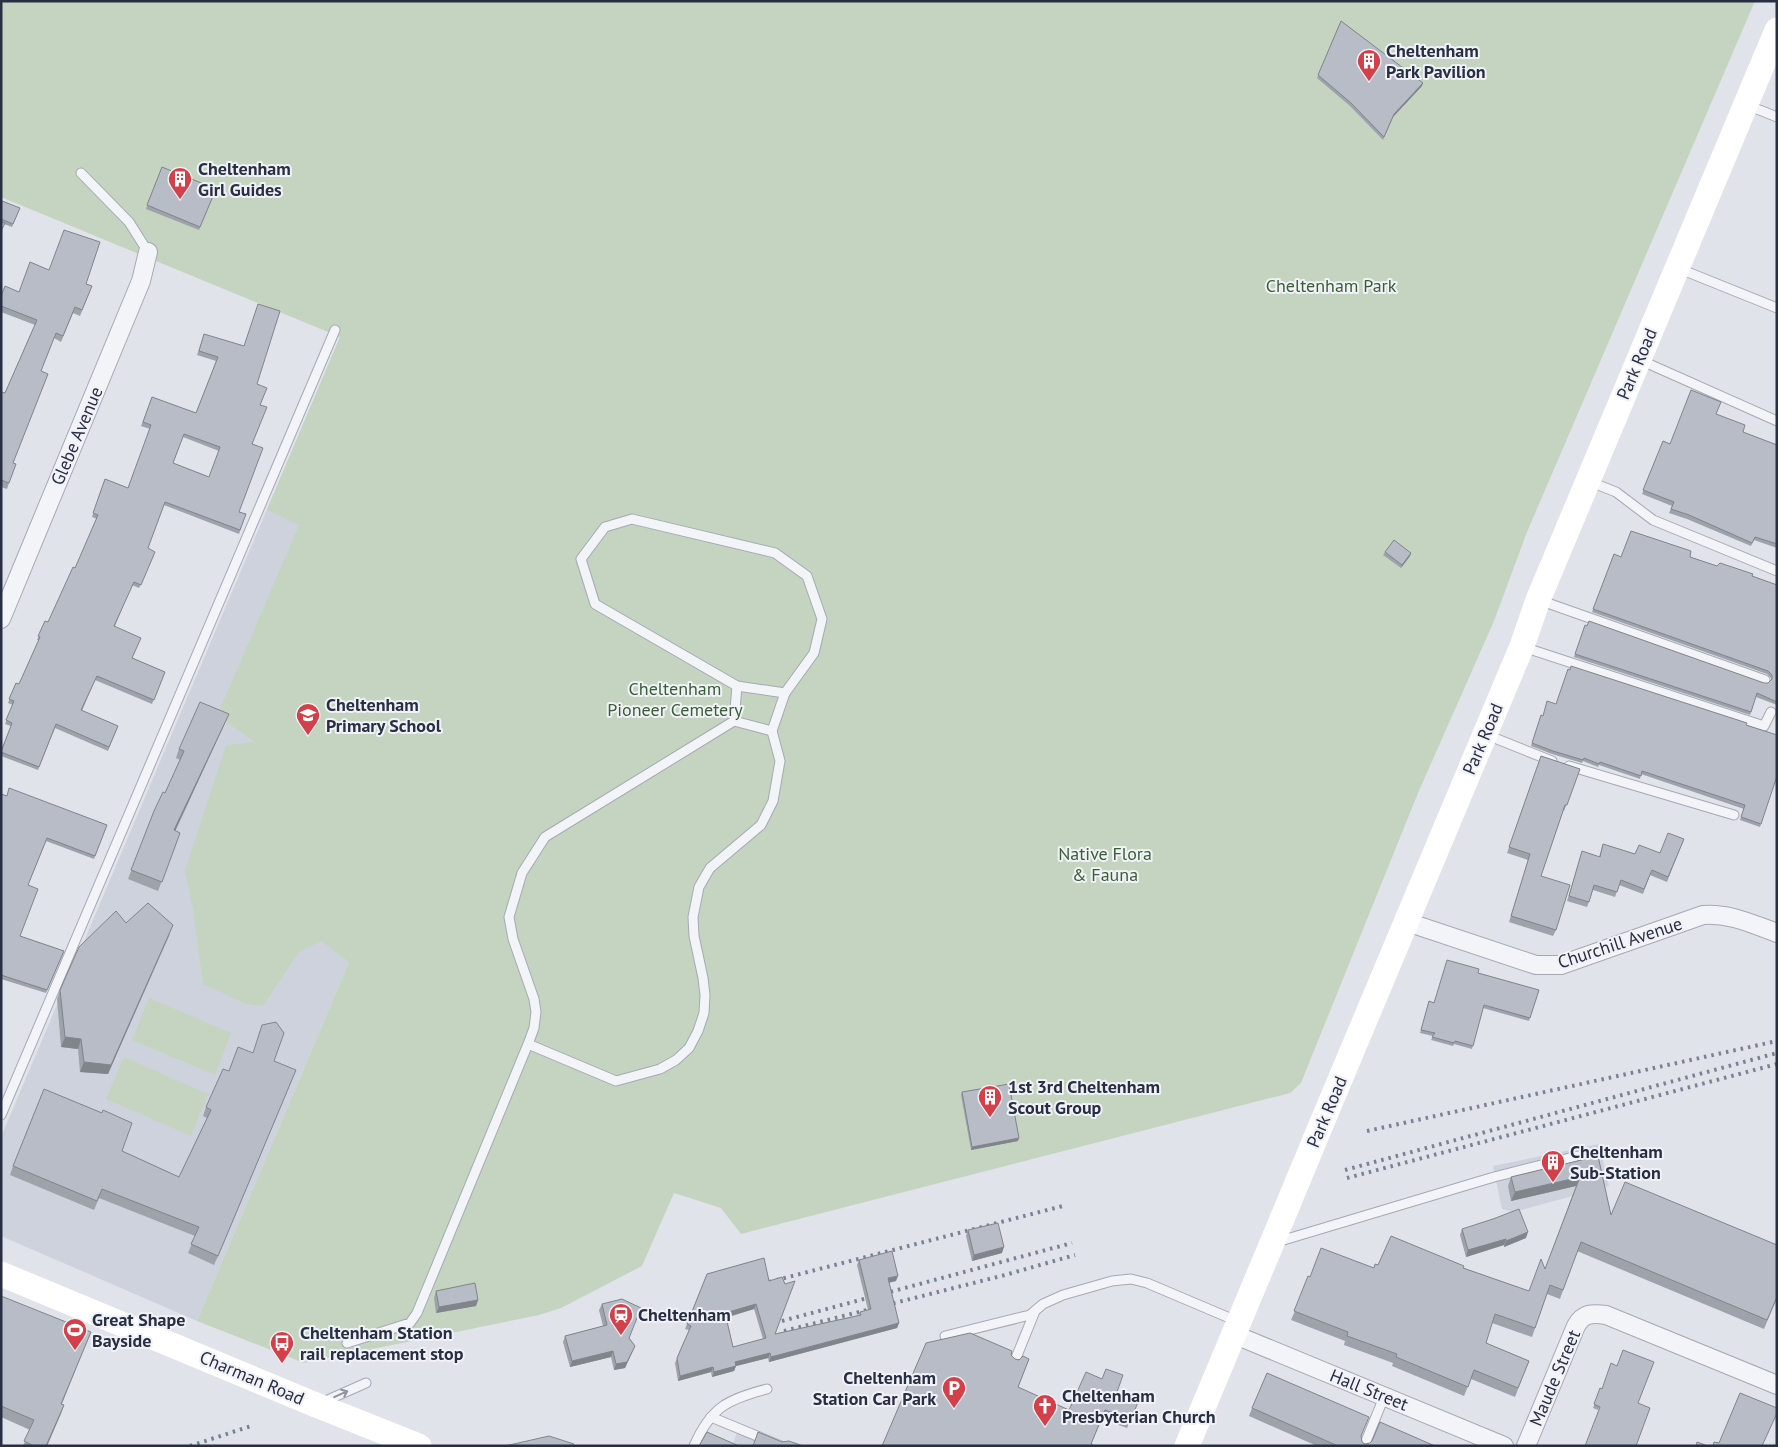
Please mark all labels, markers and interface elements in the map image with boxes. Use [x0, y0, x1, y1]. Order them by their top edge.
place label: Cheltenham Park Pavilion [1386, 39, 1486, 83]
building icon: Cheltenham Park Pavilion [1356, 48, 1382, 82]
place label: Cheltenham Girl Guides [198, 157, 291, 201]
building icon: Cheltenham Girl Guides [167, 166, 193, 200]
park label: Cheltenham Park [1266, 274, 1397, 297]
street label: Park Road [1611, 325, 1662, 403]
street label: Glebe Avenue [45, 383, 108, 489]
park label: Cheltenham Pioneer Cemetery [607, 677, 743, 721]
place label: Cheltenham Primary School [326, 693, 442, 737]
street label: Park Road [1457, 700, 1508, 778]
school or university icon: Cheltenham Primary School [295, 702, 321, 736]
park label: Native Flora & Fauna [1058, 842, 1152, 886]
street label: Churchill Avenue [1555, 912, 1685, 974]
street label: Park Road [1301, 1073, 1352, 1151]
place label: 1st 3rd Cheltenham Scout Group [1008, 1075, 1160, 1119]
building icon: 1st 3rd Cheltenham Scout Group [977, 1084, 1003, 1118]
place label: Cheltenham Sub-Station [1570, 1140, 1663, 1184]
building icon: Cheltenham Sub-Station [1540, 1149, 1566, 1183]
station icon: Cheltenham [608, 1302, 634, 1336]
place label: Cheltenham [638, 1303, 731, 1326]
place label: Great Shape Bayside [92, 1308, 185, 1352]
sports icon: Great Shape Bayside [62, 1317, 88, 1351]
place label: Cheltenham Station rail replacement stop [300, 1321, 464, 1365]
street label: Maude Street [1524, 1326, 1585, 1429]
bus stop icon: Cheltenham Station rail replacement stop [269, 1330, 295, 1364]
street label: Charman Road [196, 1345, 308, 1410]
street label: Hall Street [1327, 1363, 1412, 1416]
place label: Cheltenham Station Car Park [813, 1366, 936, 1410]
parking icon: Cheltenham Station Car Park [941, 1375, 967, 1409]
place label: Cheltenham Presbyterian Church [1062, 1384, 1216, 1428]
one-way arrow [333, 1389, 348, 1398]
church icon: Cheltenham Presbyterian Church [1032, 1393, 1058, 1427]

